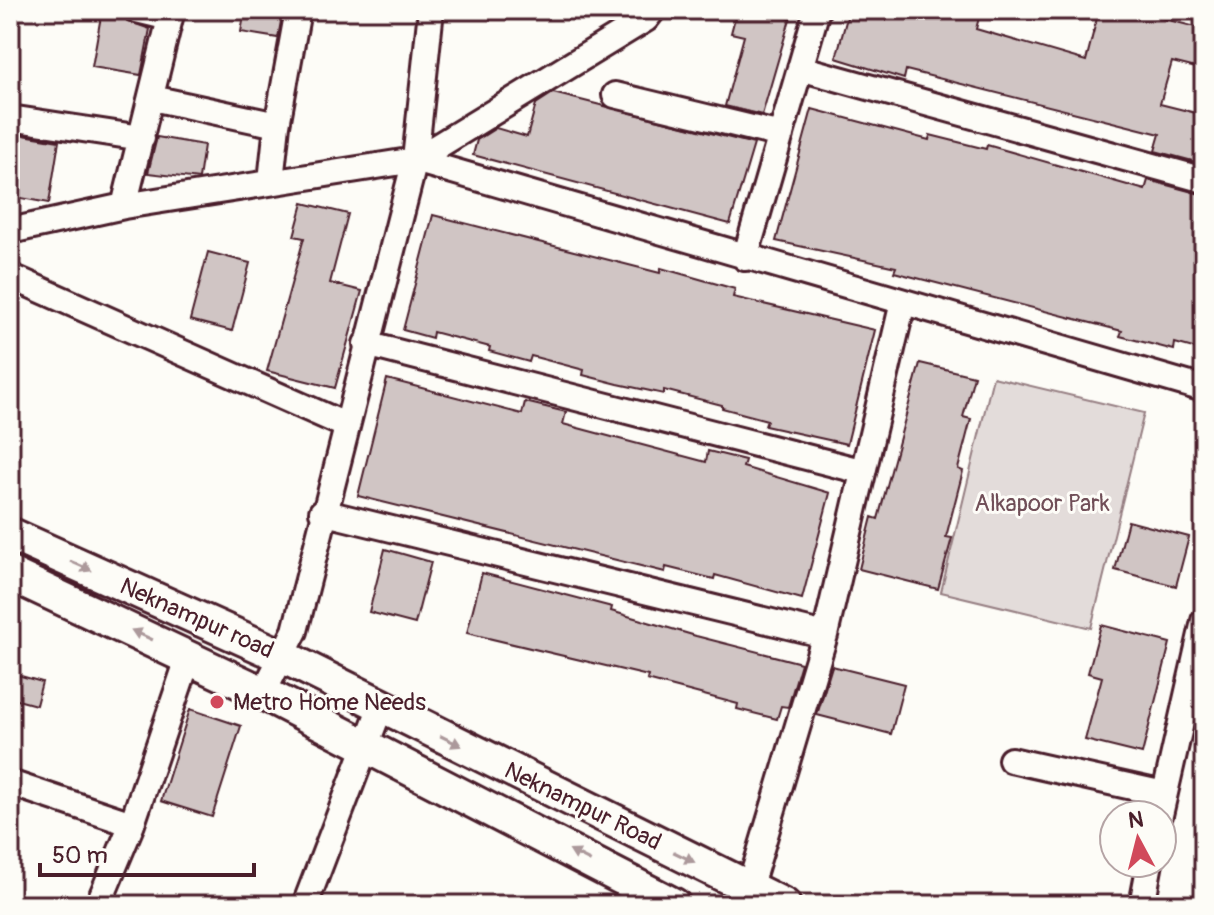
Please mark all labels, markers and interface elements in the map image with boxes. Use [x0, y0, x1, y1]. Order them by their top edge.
park label: Alkapoor Park [974, 489, 1110, 518]
one-way arrow [69, 559, 93, 573]
street label: Neknampur road [115, 572, 278, 665]
one-way arrow [131, 628, 154, 642]
place label: Metro Home Needs [233, 688, 426, 717]
marker: Metro Home Needs [208, 693, 226, 711]
one-way arrow [440, 734, 463, 748]
street label: Neknampur Road [500, 756, 666, 857]
north arrow [1098, 799, 1178, 879]
text: N [1127, 805, 1145, 835]
scale bar [40, 827, 254, 877]
text: 50 m [52, 841, 108, 870]
one-way arrow [569, 850, 592, 863]
one-way arrow [673, 850, 696, 863]

